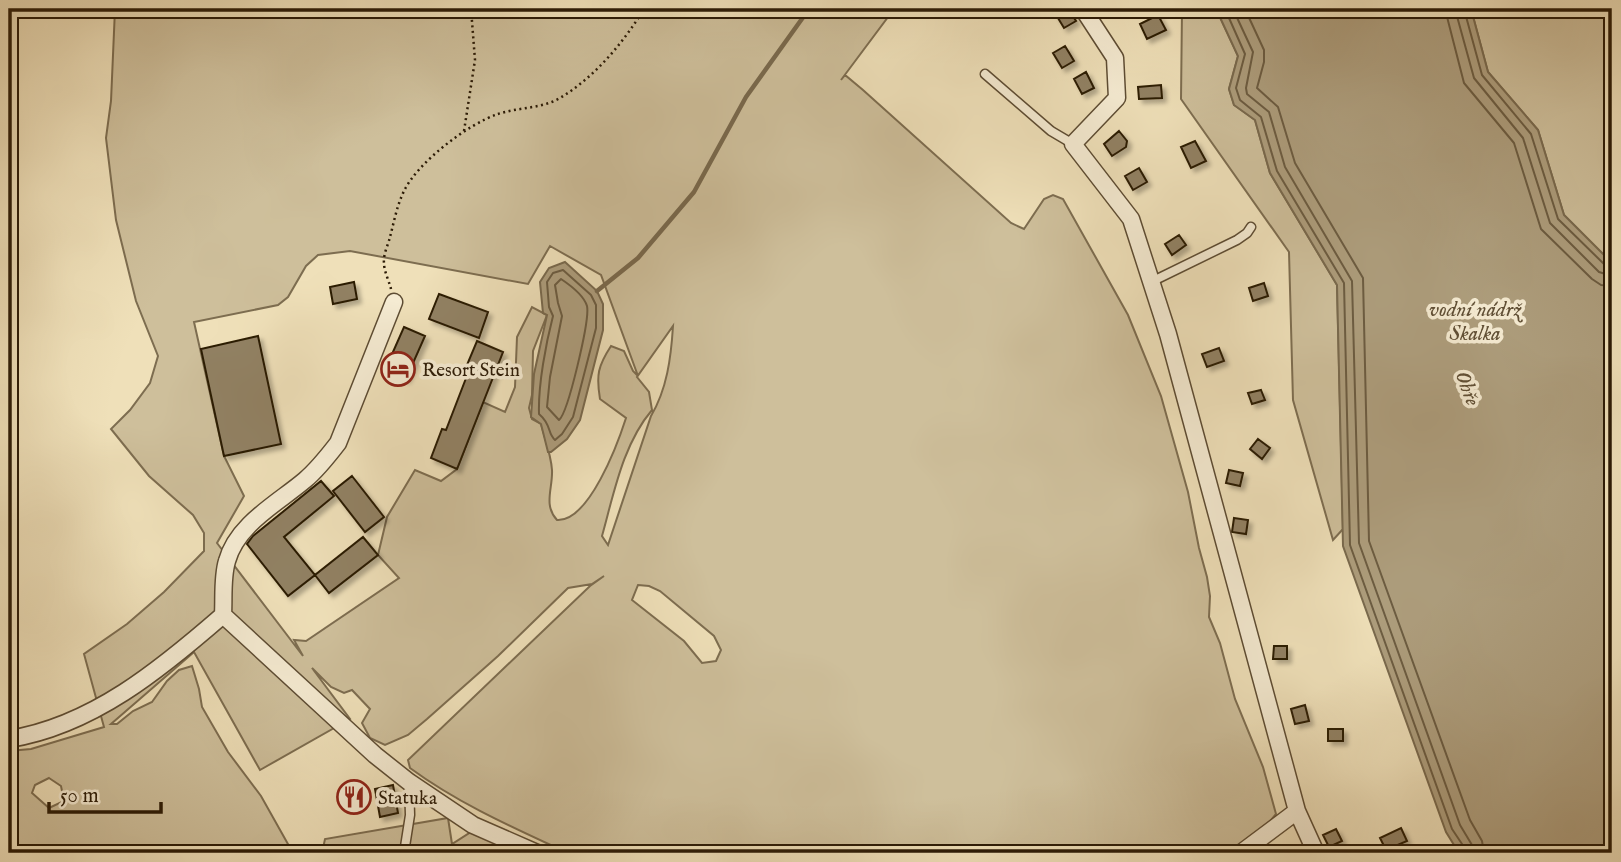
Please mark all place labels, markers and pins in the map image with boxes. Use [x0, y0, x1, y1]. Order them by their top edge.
hotel icon: Resort Stein [379, 350, 417, 388]
place label: Resort Stein [422, 359, 520, 383]
restaurant icon: Statuka [335, 778, 373, 816]
place label: Statuka [378, 787, 438, 811]

